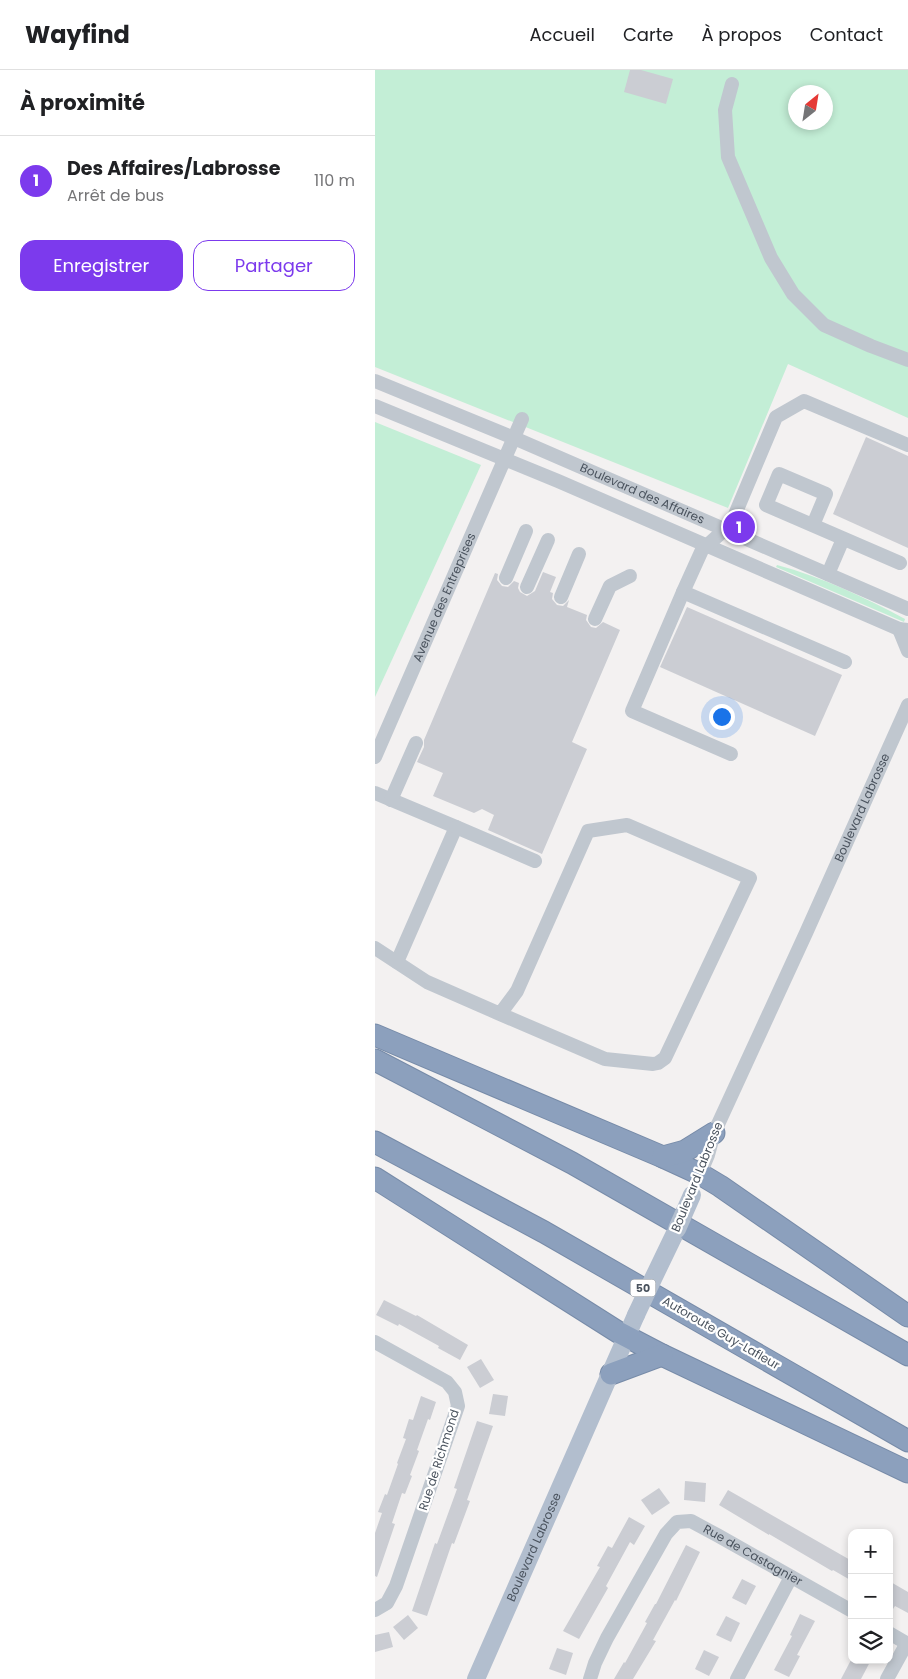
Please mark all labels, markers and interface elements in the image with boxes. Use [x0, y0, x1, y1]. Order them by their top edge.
text: Wayfind [25, 18, 130, 51]
text: Accueil [529, 22, 595, 47]
text: Carte [623, 22, 673, 47]
text: À propos [701, 22, 782, 47]
text: Contact [810, 22, 883, 47]
north arrow [788, 85, 833, 130]
text: À proximité [20, 88, 145, 117]
text: Des Affaires/Labrosse [67, 155, 280, 182]
text: 1 [33, 169, 39, 192]
text: 110 m [314, 169, 355, 192]
text: Arrêt de bus [67, 184, 164, 207]
button: Enregistrer [20, 240, 183, 291]
button: Partager [193, 240, 355, 291]
street label: Boulevard des Affaires [577, 459, 707, 528]
pin: 1 [723, 508, 755, 546]
street label: Avenue des Entreprises [408, 530, 479, 664]
your location [709, 704, 735, 730]
street label: Boulevard Labrosse [830, 750, 893, 864]
street label: Boulevard Labrosse [667, 1119, 726, 1234]
road number: 50 [631, 1280, 655, 1296]
street label: Autoroute Guy-Lafleur [659, 1292, 783, 1373]
street label: Rue de Richmond [414, 1407, 463, 1513]
street label: Boulevard Labrosse [502, 1490, 565, 1604]
street label: Rue de Castagnier [700, 1520, 806, 1590]
map controls [848, 1529, 893, 1664]
button: + [848, 1529, 893, 1574]
button: − [848, 1574, 893, 1619]
button: layers [848, 1619, 893, 1664]

